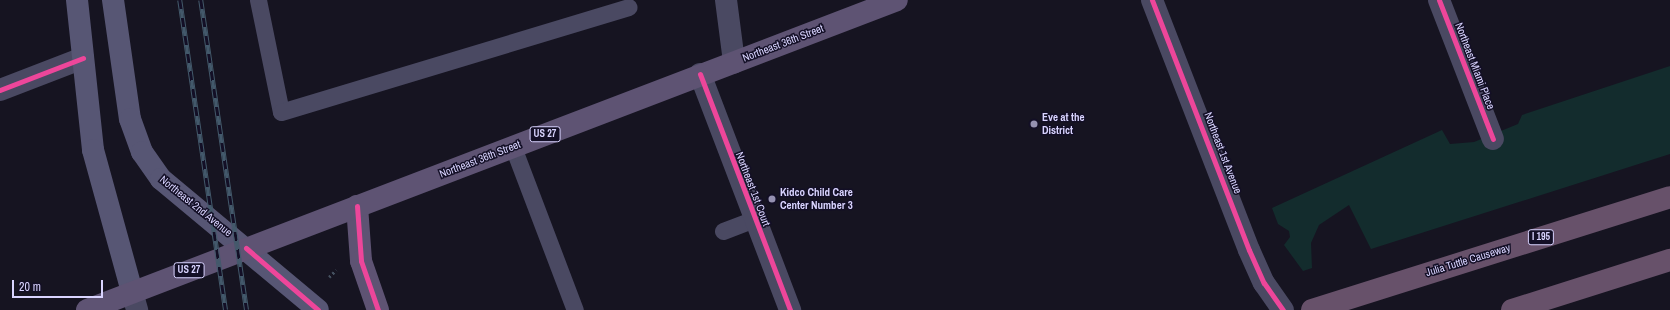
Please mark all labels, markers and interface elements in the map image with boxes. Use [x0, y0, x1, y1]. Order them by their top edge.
street label: Northeast 36th Street [741, 21, 825, 65]
street label: Northeast Miami Place [1452, 21, 1498, 111]
street label: Northeast 1st Avenue [1201, 110, 1245, 196]
place label: Eve at the District [1042, 111, 1085, 137]
marker: Eve at the District [1029, 119, 1039, 129]
road number: US 27 [529, 126, 561, 142]
street label: Northeast 36th Street [438, 137, 522, 181]
street label: Northeast 1st Court [733, 150, 773, 228]
street label: Northeast 2nd Avenue [157, 173, 235, 239]
place label: Kidco Child Care Center Number 3 [780, 186, 853, 212]
marker: Kidco Child Care Center Number 3 [767, 194, 777, 204]
road number: I 195 [1527, 229, 1555, 245]
street label: Julia Tuttle Causeway [1424, 241, 1512, 279]
road number: US 27 [173, 262, 205, 278]
scale bar [14, 272, 105, 298]
text: 20 m [19, 279, 41, 295]

